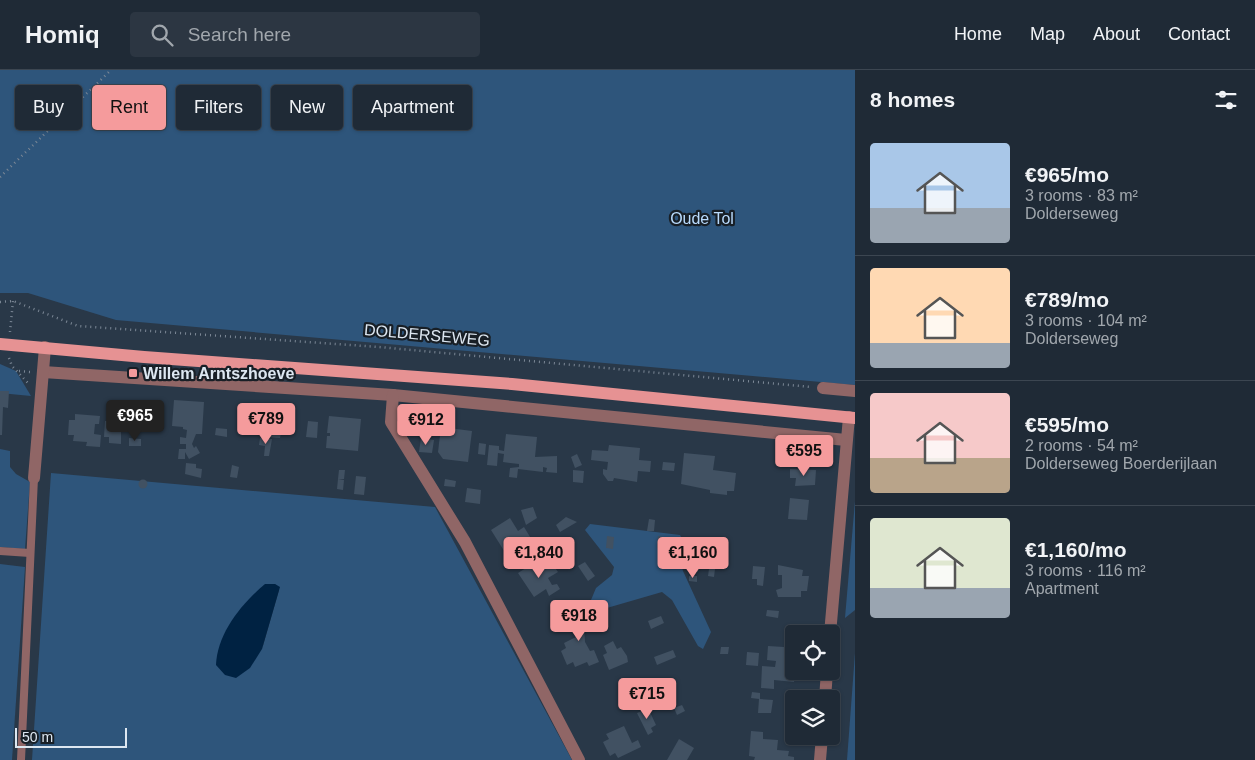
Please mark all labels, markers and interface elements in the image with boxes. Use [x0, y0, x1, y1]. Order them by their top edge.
search box [130, 12, 480, 57]
text: Homiq [25, 21, 100, 48]
icon: search [148, 21, 176, 49]
text: Search here [188, 24, 291, 45]
text: Home [954, 24, 1002, 44]
text: Map [1030, 24, 1065, 44]
text: About [1093, 24, 1140, 44]
text: Contact [1168, 24, 1230, 44]
chip: Buy [15, 85, 82, 130]
chip: Rent [92, 85, 166, 130]
chip: Filters [176, 85, 261, 130]
chip: New [271, 85, 343, 130]
chip: Apartment [353, 85, 472, 130]
icon: filters [1212, 86, 1240, 114]
text: 8 homes [870, 88, 955, 111]
icon: home [910, 163, 970, 223]
text: €965/mo [1025, 163, 1109, 186]
text: 3 rooms · 83 m² [1025, 187, 1138, 204]
text: Dolderseweg [1025, 205, 1118, 222]
park label: Oude Tol [670, 210, 734, 227]
icon: home [910, 288, 970, 348]
text: €789/mo [1025, 288, 1109, 311]
text: 3 rooms · 104 m² [1025, 312, 1147, 329]
street label: DOLDERSEWEG [363, 321, 491, 349]
text: Dolderseweg [1025, 330, 1118, 347]
place label: Willem Arntszhoeve [143, 365, 294, 382]
marker: Willem Arntszhoeve [127, 367, 139, 379]
pin: €965 [105, 400, 165, 442]
pin: €789 [236, 402, 296, 445]
pin: €912 [396, 404, 456, 446]
text: €965 [117, 407, 153, 424]
text: €789 [248, 410, 284, 427]
text: €912 [408, 411, 444, 428]
icon: home [910, 413, 970, 473]
text: €595/mo [1025, 413, 1109, 436]
pin: €595 [774, 434, 834, 477]
text: 2 rooms · 54 m² [1025, 437, 1138, 454]
text: €595 [786, 442, 822, 459]
text: Dolderseweg Boerderijlaan [1025, 455, 1217, 472]
pin: €1,840 [498, 536, 580, 579]
pin: €1,160 [652, 536, 734, 579]
icon: home [910, 538, 970, 598]
text: €1,160/mo [1025, 538, 1127, 561]
text: €1,840 [515, 544, 563, 561]
text: €1,160 [669, 544, 717, 561]
text: 3 rooms · 116 m² [1025, 562, 1146, 579]
text: Apartment [1025, 580, 1099, 597]
pin: €918 [549, 600, 609, 642]
text: €918 [561, 607, 597, 624]
map controls [785, 625, 840, 745]
button: locate [785, 625, 840, 680]
pin: €715 [617, 678, 677, 720]
text: €715 [629, 685, 665, 702]
button: layers [785, 690, 840, 745]
scale bar [15, 725, 128, 748]
text: 50 m [22, 729, 53, 745]

